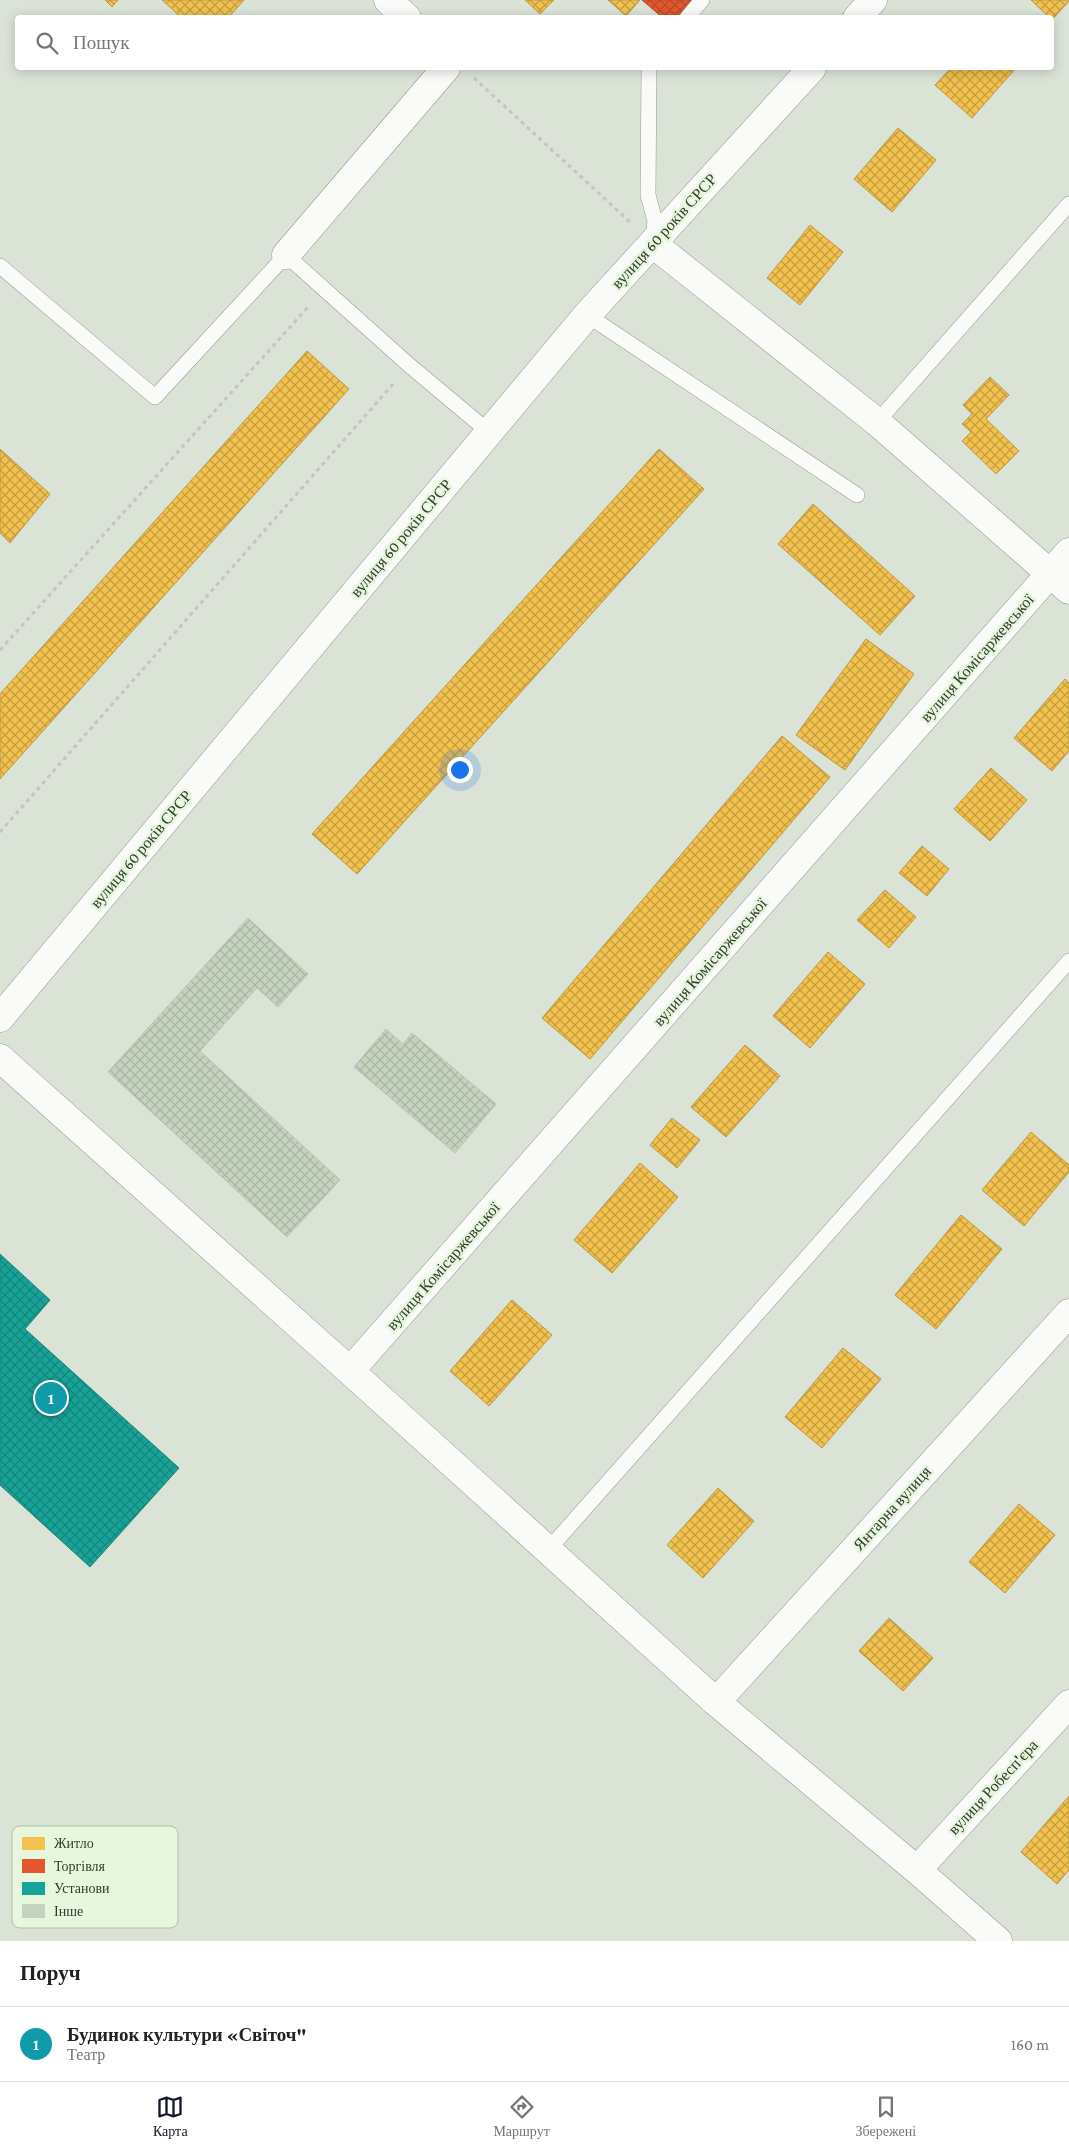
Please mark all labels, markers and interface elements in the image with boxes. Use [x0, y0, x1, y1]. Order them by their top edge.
search box [15, 15, 1054, 70]
icon: search [33, 29, 61, 57]
text: Пошук [73, 32, 130, 53]
street label: вулиця 60 років СРСР [608, 170, 721, 292]
street label: вулиця 60 років СРСР [347, 476, 456, 601]
street label: вулиця Комісаржевської [917, 590, 1038, 726]
your location [447, 757, 473, 783]
street label: вулиця 60 років СРСР [87, 787, 196, 912]
street label: вулиця Комісаржевської [650, 894, 771, 1030]
street label: вулиця Комісаржевської [383, 1198, 504, 1334]
pin: 1 [35, 1379, 67, 1417]
street label: Янтарна вулиця [850, 1462, 935, 1554]
street label: вулиця Робесп'єра [945, 1736, 1042, 1838]
legend [12, 1826, 178, 1928]
text: Житло [54, 1835, 94, 1851]
text: Торгівля [54, 1858, 106, 1874]
text: Установи [54, 1880, 110, 1896]
text: Інше [54, 1903, 83, 1919]
text: Поруч [20, 1961, 81, 1985]
text: Будинок культури «Світоч" [67, 2024, 306, 2045]
text: 1 [33, 2036, 39, 2053]
text: 160 m [1011, 2036, 1049, 2053]
text: Театр [67, 2046, 105, 2063]
tab: Карта [153, 2093, 188, 2140]
tab: Маршрут [493, 2093, 550, 2140]
tab: Збережені [856, 2093, 916, 2140]

